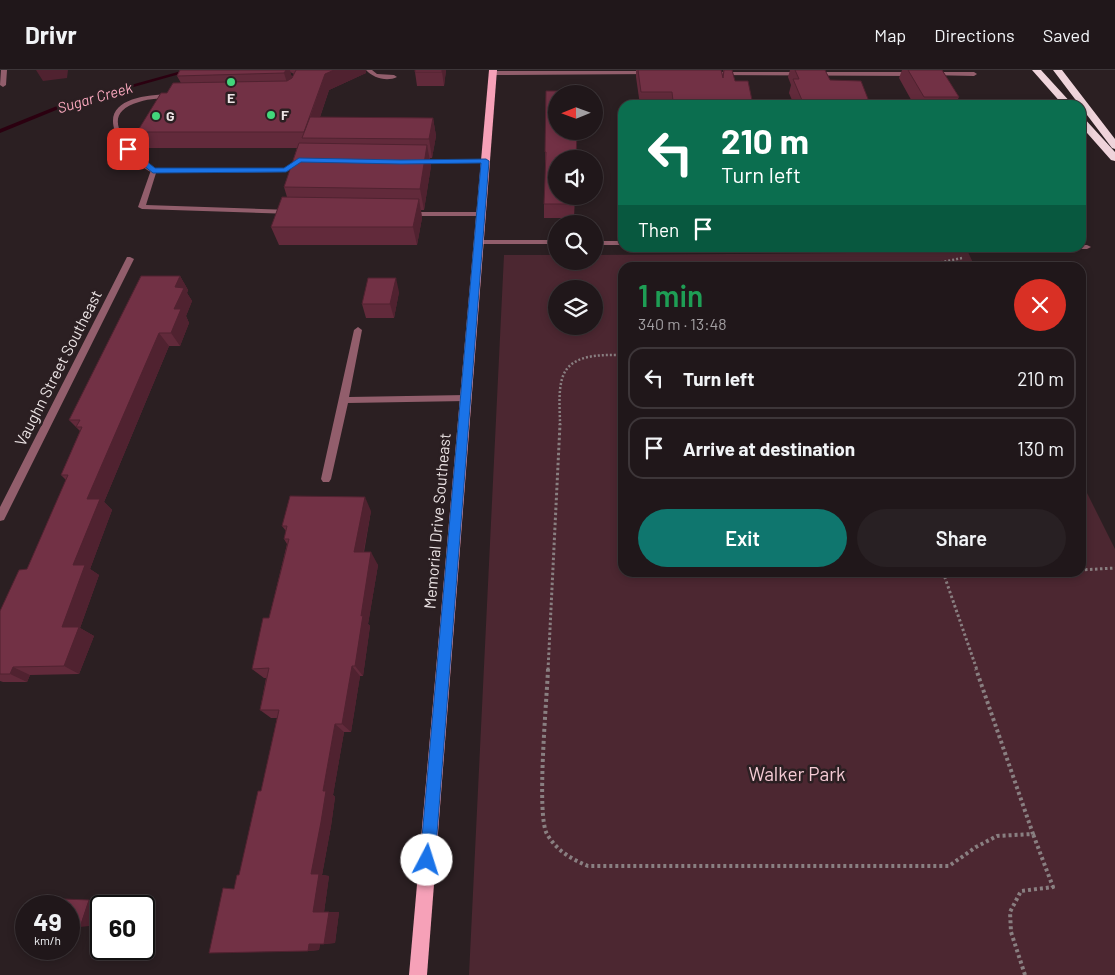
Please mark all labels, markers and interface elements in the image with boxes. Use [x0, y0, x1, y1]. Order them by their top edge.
text: Drivr [25, 20, 77, 49]
text: Map [874, 24, 906, 46]
text: Directions [934, 24, 1015, 46]
text: Saved [1043, 24, 1090, 46]
marker: E [225, 76, 237, 88]
water label: Sugar Creek [55, 78, 135, 116]
north arrow [548, 85, 602, 140]
map controls [548, 85, 603, 335]
place label: E [227, 89, 235, 106]
place label: F [281, 106, 289, 123]
place label: G [166, 107, 175, 124]
marker: F [265, 109, 277, 121]
marker: G [150, 110, 162, 122]
text: 210 m [721, 119, 809, 161]
icon: left [638, 120, 703, 185]
pin [107, 128, 149, 170]
icon: arrive [114, 135, 142, 163]
button: sound [548, 150, 603, 205]
text: Turn left [721, 161, 801, 187]
button: search [548, 215, 603, 270]
icon: arrive [689, 215, 717, 243]
text: Then [638, 218, 679, 241]
text: 1 min [638, 277, 703, 313]
button: close [1014, 279, 1066, 331]
button: layers [548, 280, 603, 335]
street label: Vaughn Street Southeast [10, 287, 105, 449]
text: 340 m · 13:48 [638, 314, 727, 333]
icon: left [640, 364, 668, 392]
text: Turn left [683, 367, 754, 390]
text: 210 m [1017, 367, 1064, 390]
street label: Memorial Drive Southeast [419, 432, 454, 610]
icon: arrive [640, 434, 668, 462]
text: Arrive at destination [683, 437, 855, 460]
text: 130 m [1017, 437, 1064, 460]
button: Exit [638, 509, 847, 567]
button: Share [857, 509, 1066, 567]
park label: Walker Park [748, 762, 846, 785]
position arrow [400, 833, 452, 885]
speed limit sign: 60 [90, 895, 155, 960]
text: 49 [33, 906, 62, 936]
text: km/h [34, 933, 61, 947]

